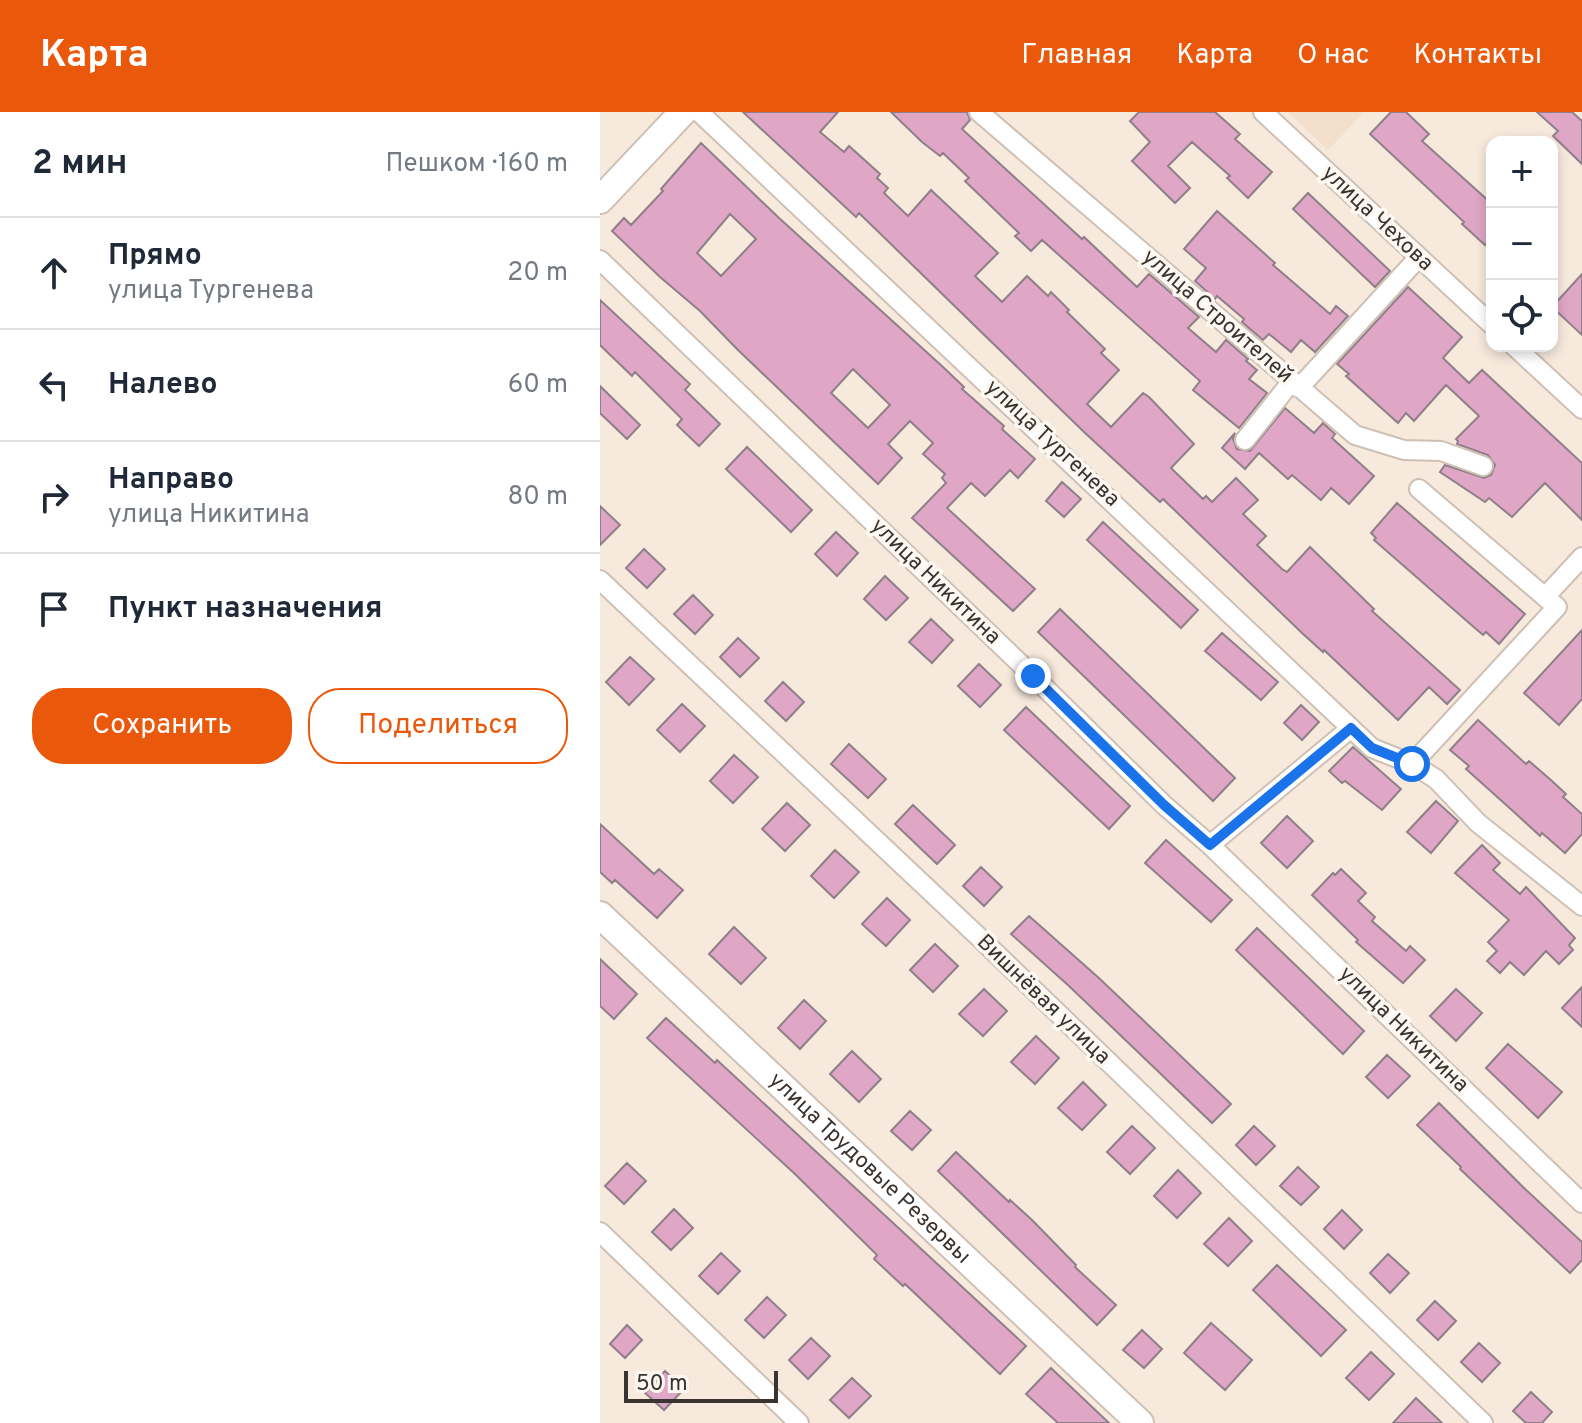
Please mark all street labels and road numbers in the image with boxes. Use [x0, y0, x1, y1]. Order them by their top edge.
street label: улица Чехова [1316, 160, 1438, 278]
street label: улица Строителей [1136, 244, 1298, 390]
street label: улица Тургенева [979, 375, 1125, 513]
street label: улица Никитина [864, 513, 1006, 651]
street label: Вишнёвая улица [970, 929, 1116, 1071]
street label: улица Никитина [1332, 961, 1474, 1099]
street label: улица Трудовые Резервы [763, 1067, 976, 1270]

